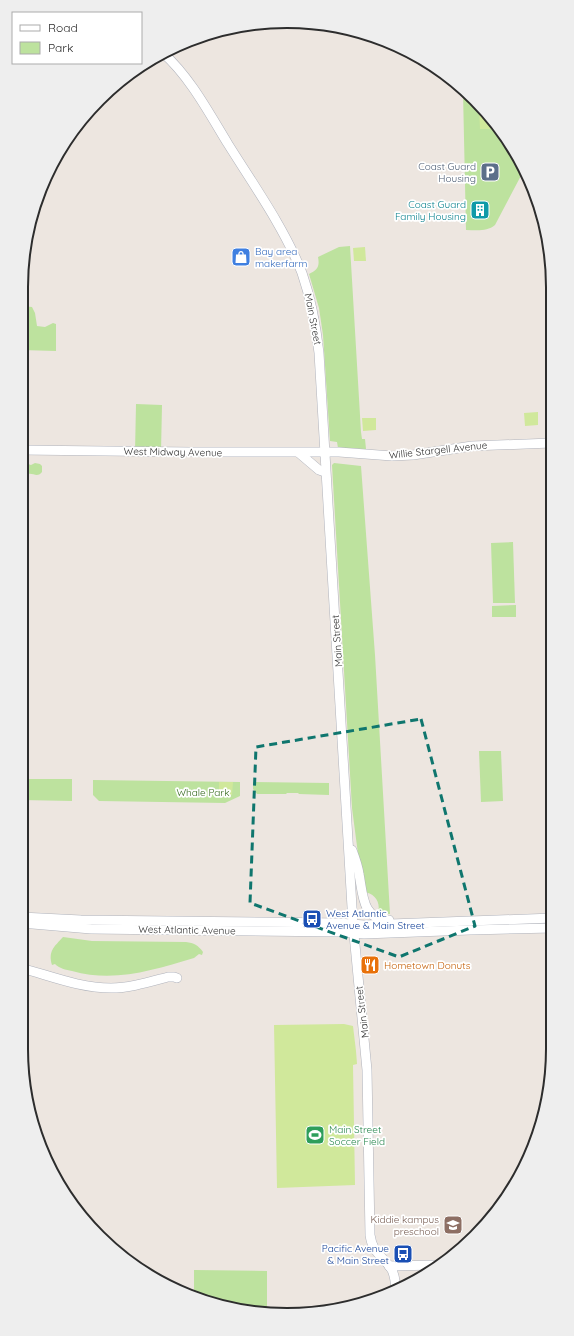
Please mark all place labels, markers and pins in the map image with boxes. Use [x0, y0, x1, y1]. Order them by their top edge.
place label: Coast Guard Housing [418, 160, 476, 185]
parking icon: Coast Guard Housing [479, 161, 501, 183]
place label: Coast Guard Family Housing [395, 198, 466, 223]
building icon: Coast Guard Family Housing [469, 199, 491, 221]
place label: Bay area makerfarm [255, 245, 307, 270]
shop icon: Bay area makerfarm [230, 246, 252, 268]
place label: West Atlantic Avenue & Main Street [326, 907, 425, 932]
bus stop icon: West Atlantic Avenue & Main Street [301, 908, 323, 930]
restaurant icon: Hometown Donuts [359, 954, 381, 976]
place label: Hometown Donuts [384, 959, 471, 972]
place label: Main Street Soccer Field [329, 1123, 385, 1148]
sports icon: Main Street Soccer Field [304, 1124, 326, 1146]
place label: Kiddie kampus preschool [371, 1213, 439, 1238]
school or university icon: Kiddie kampus preschool [442, 1214, 464, 1236]
place label: Pacific Avenue & Main Street [322, 1242, 390, 1267]
bus stop icon: Pacific Avenue & Main Street [392, 1243, 414, 1265]

